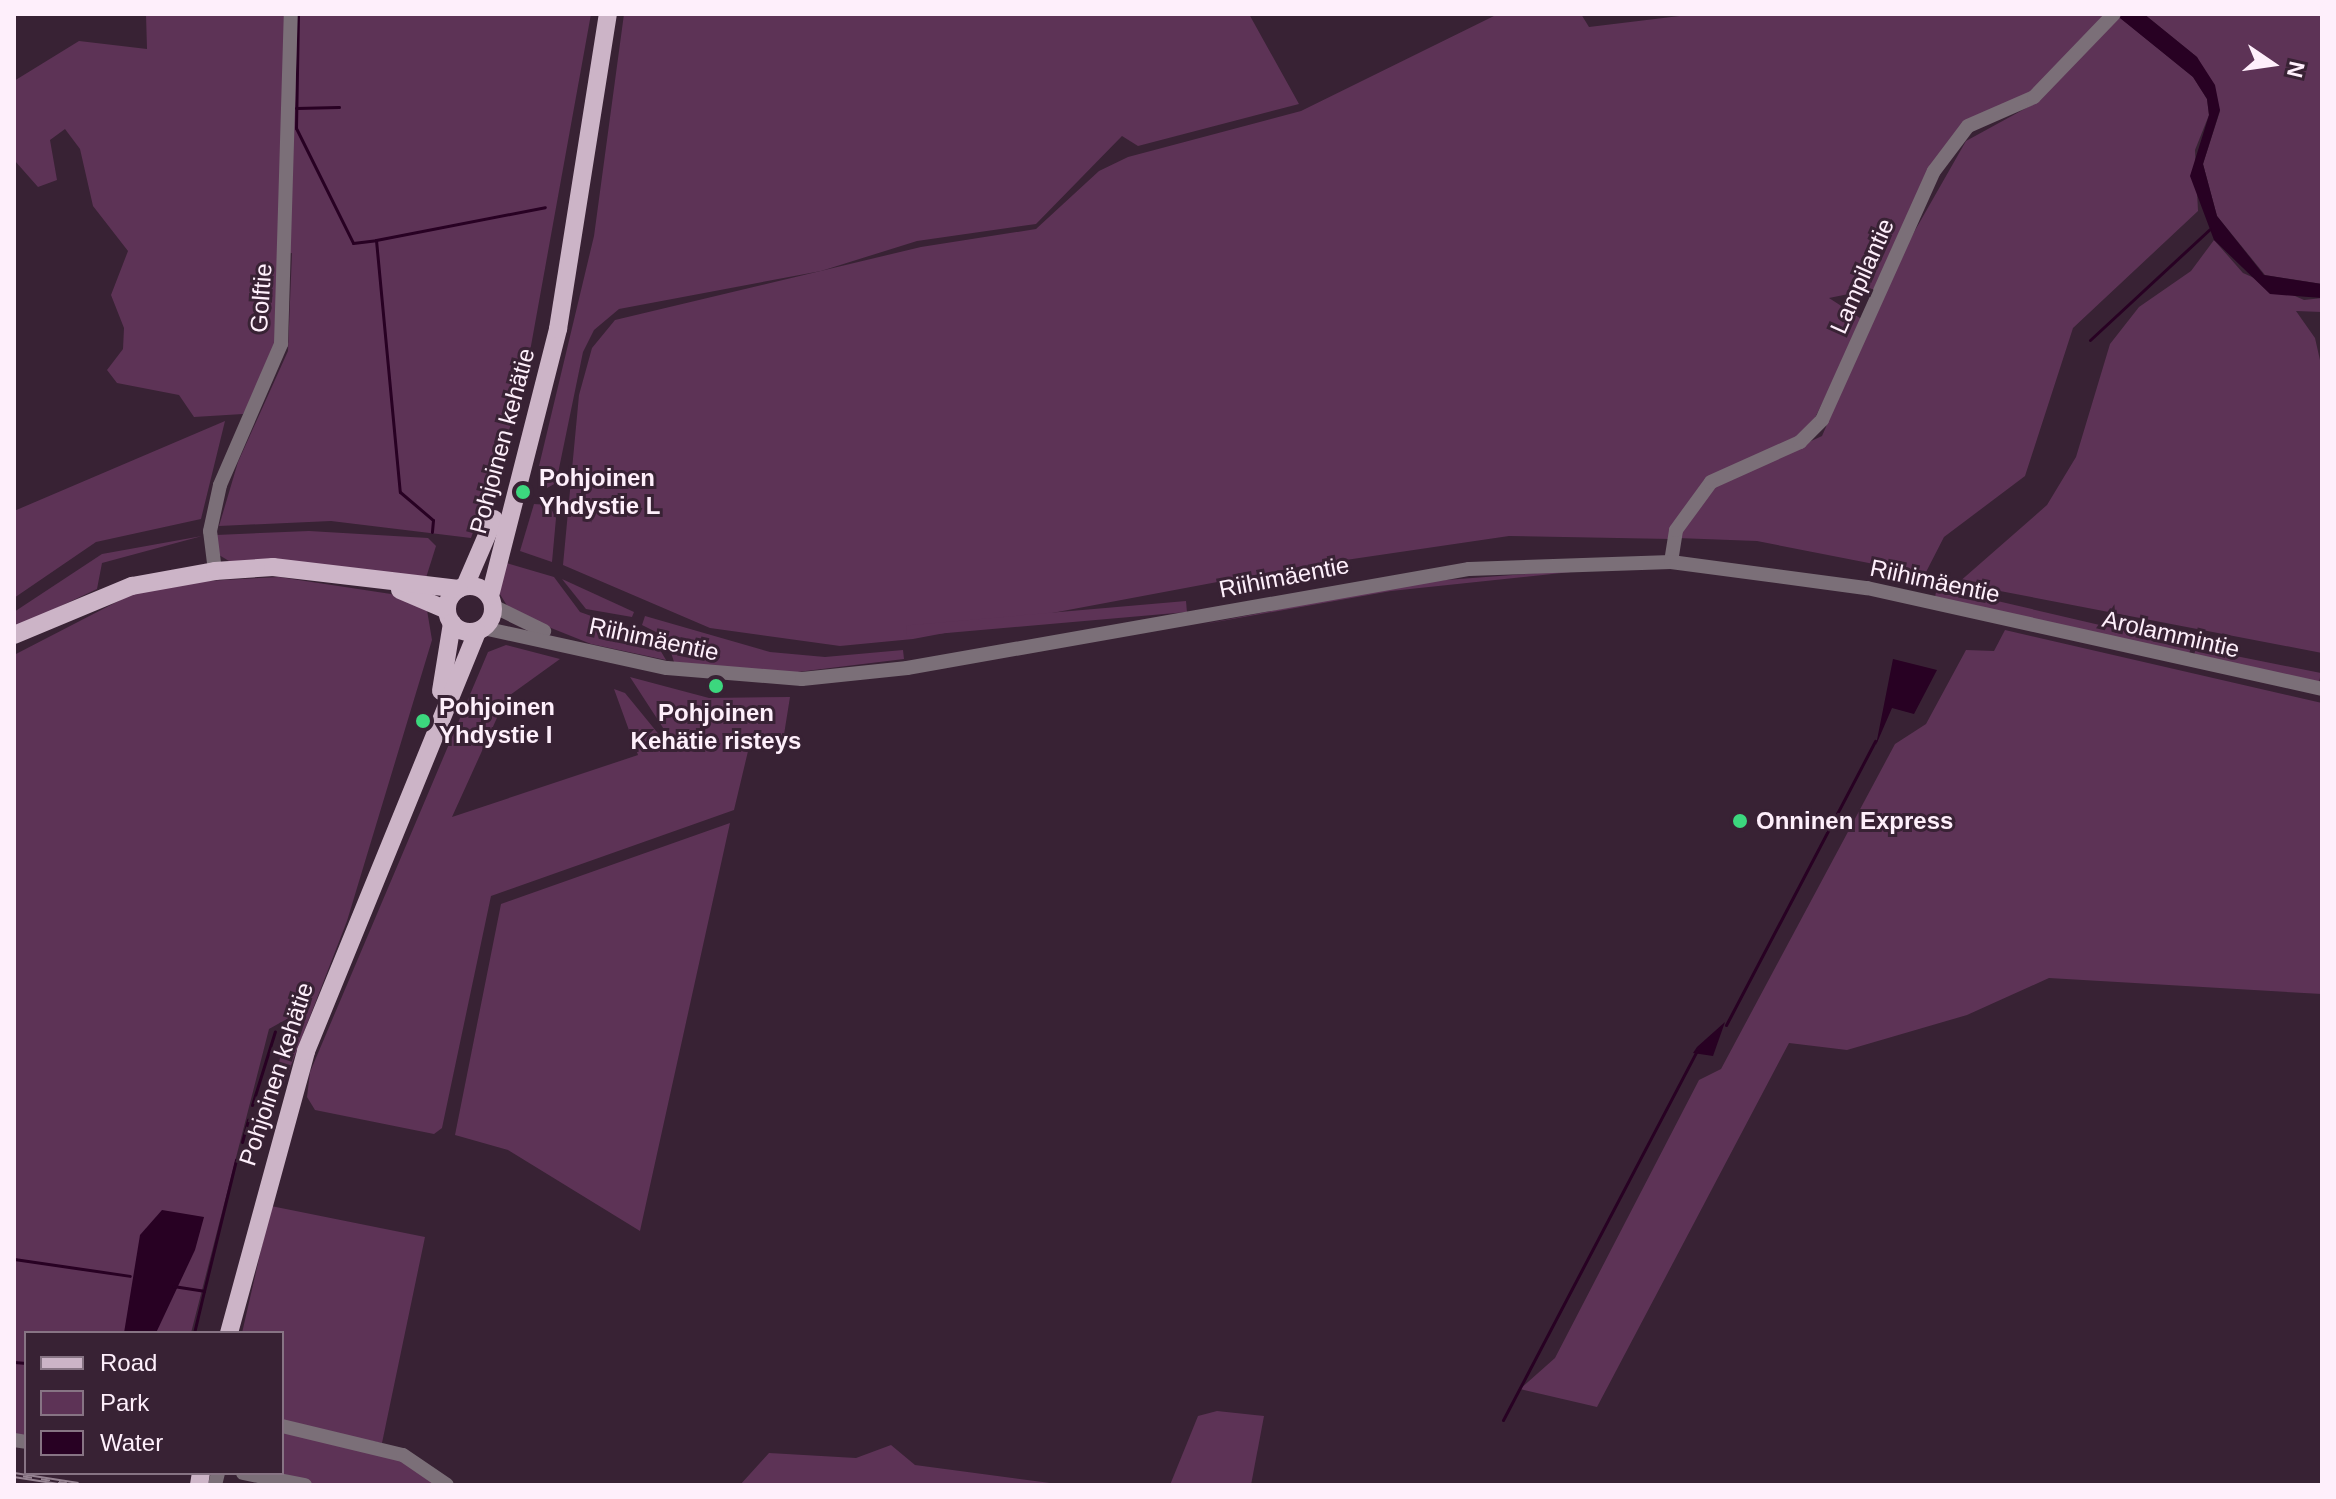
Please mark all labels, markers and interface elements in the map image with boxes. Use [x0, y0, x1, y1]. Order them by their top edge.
north arrow [2232, 24, 2312, 104]
text: N [2282, 59, 2310, 80]
street label: Lampilantie [1824, 214, 1900, 338]
street label: Golftie [244, 262, 278, 334]
street label: Pohjoinen kehätie [463, 345, 541, 537]
place label: Pohjoinen Yhdystie L [539, 464, 660, 520]
marker: Pohjoinen Yhdystie L [514, 483, 532, 501]
street label: Riihimäentie [1216, 550, 1352, 604]
street label: Riihimäentie [1867, 553, 2003, 609]
street label: Arolammintie [2100, 604, 2242, 664]
street label: Riihimäentie [586, 611, 722, 667]
marker: Pohjoinen Kehätie risteys [707, 677, 725, 695]
place label: Pohjoinen Yhdystie I [439, 693, 555, 749]
place label: Pohjoinen Kehätie risteys [631, 699, 801, 755]
marker: Pohjoinen Yhdystie I [414, 712, 432, 730]
place label: Onninen Express [1756, 807, 1953, 835]
marker: Onninen Express [1731, 812, 1749, 830]
street label: Pohjoinen kehätie [233, 979, 319, 1169]
legend [24, 1331, 284, 1475]
text: Road [100, 1349, 157, 1376]
text: Park [100, 1389, 149, 1416]
text: Water [100, 1429, 163, 1456]

